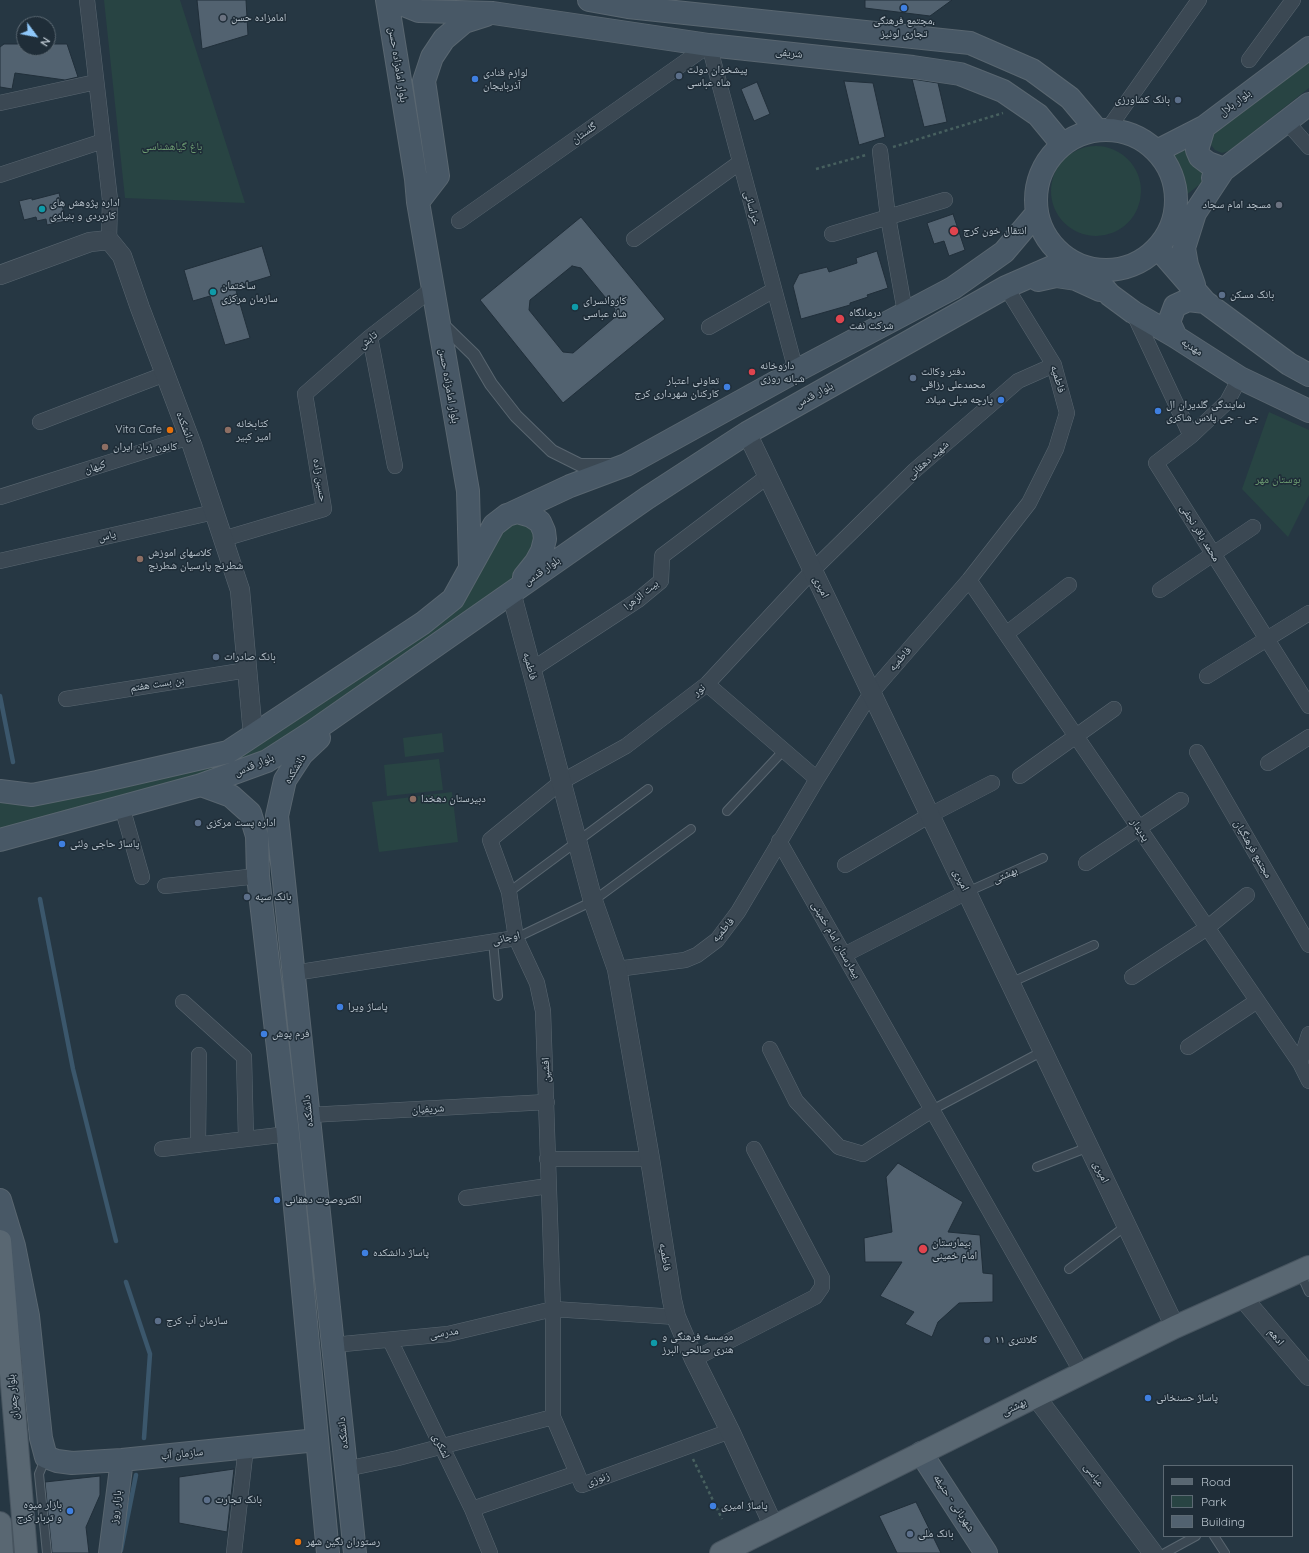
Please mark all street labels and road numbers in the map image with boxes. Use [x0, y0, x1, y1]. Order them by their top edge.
street label: بلوار امامزاده حسن [386, 26, 410, 104]
street label: شریفی [775, 45, 803, 61]
street label: بلوار بلال [1216, 87, 1254, 119]
street label: گلستان [569, 120, 599, 146]
street label: خراسانی [741, 190, 763, 226]
street label: تابش [356, 328, 380, 352]
street label: مهدیه [1179, 335, 1205, 359]
street label: بلوار امامزاده حسن [436, 347, 462, 425]
street label: فاطمیه [1048, 364, 1068, 394]
street label: بلوار قدس [793, 379, 835, 411]
street label: دانشکده [173, 410, 197, 444]
street label: شهید دهقانی [904, 438, 952, 482]
street label: کیهان [83, 457, 107, 477]
street label: حسین زاده [310, 457, 330, 503]
street label: محمد باقر نجفی [1177, 502, 1223, 564]
street label: یاس [97, 528, 117, 544]
street label: بلوار قدس [521, 554, 563, 588]
street label: امیری [810, 574, 832, 600]
street label: بیت الزهرا [621, 577, 661, 613]
street label: فاطمیه [886, 644, 914, 674]
street label: فاطمیه [520, 651, 540, 681]
street label: بن بست هفتم [129, 673, 185, 695]
street label: نور [690, 681, 708, 699]
street label: بلوار قدس [232, 751, 276, 779]
street label: دانشکده [281, 752, 309, 786]
street label: پدیدار [1128, 816, 1152, 844]
street label: مجتمع فرهنگیان [1231, 817, 1275, 881]
street label: بهشتی [990, 864, 1020, 886]
street label: امیری [950, 867, 972, 893]
street label: بیمارستان امام خمینی [809, 899, 863, 981]
street label: فاطمیه [709, 915, 737, 945]
street label: اوجانی [491, 928, 521, 948]
street label: افشین [539, 1057, 553, 1083]
street label: دانشکده [300, 1094, 316, 1128]
street label: شریفیان [411, 1102, 445, 1116]
street label: امیری [1090, 1159, 1112, 1185]
street label: فاطمیه [656, 1242, 674, 1272]
street label: مدرسی [429, 1324, 459, 1342]
street label: ادهم [1265, 1326, 1287, 1348]
street label: بلوار چمران [4, 1374, 22, 1420]
street label: بهشتی [999, 1395, 1029, 1419]
street label: دانشکده [335, 1416, 351, 1450]
street label: لشکری [429, 1431, 453, 1461]
street label: سازمان آب [160, 1445, 204, 1463]
street label: عباسی [1081, 1461, 1107, 1489]
street label: زنوزی [585, 1469, 611, 1489]
street label: شهربانی - حنیفه [931, 1472, 977, 1534]
street label: بازار روز [107, 1490, 125, 1524]

